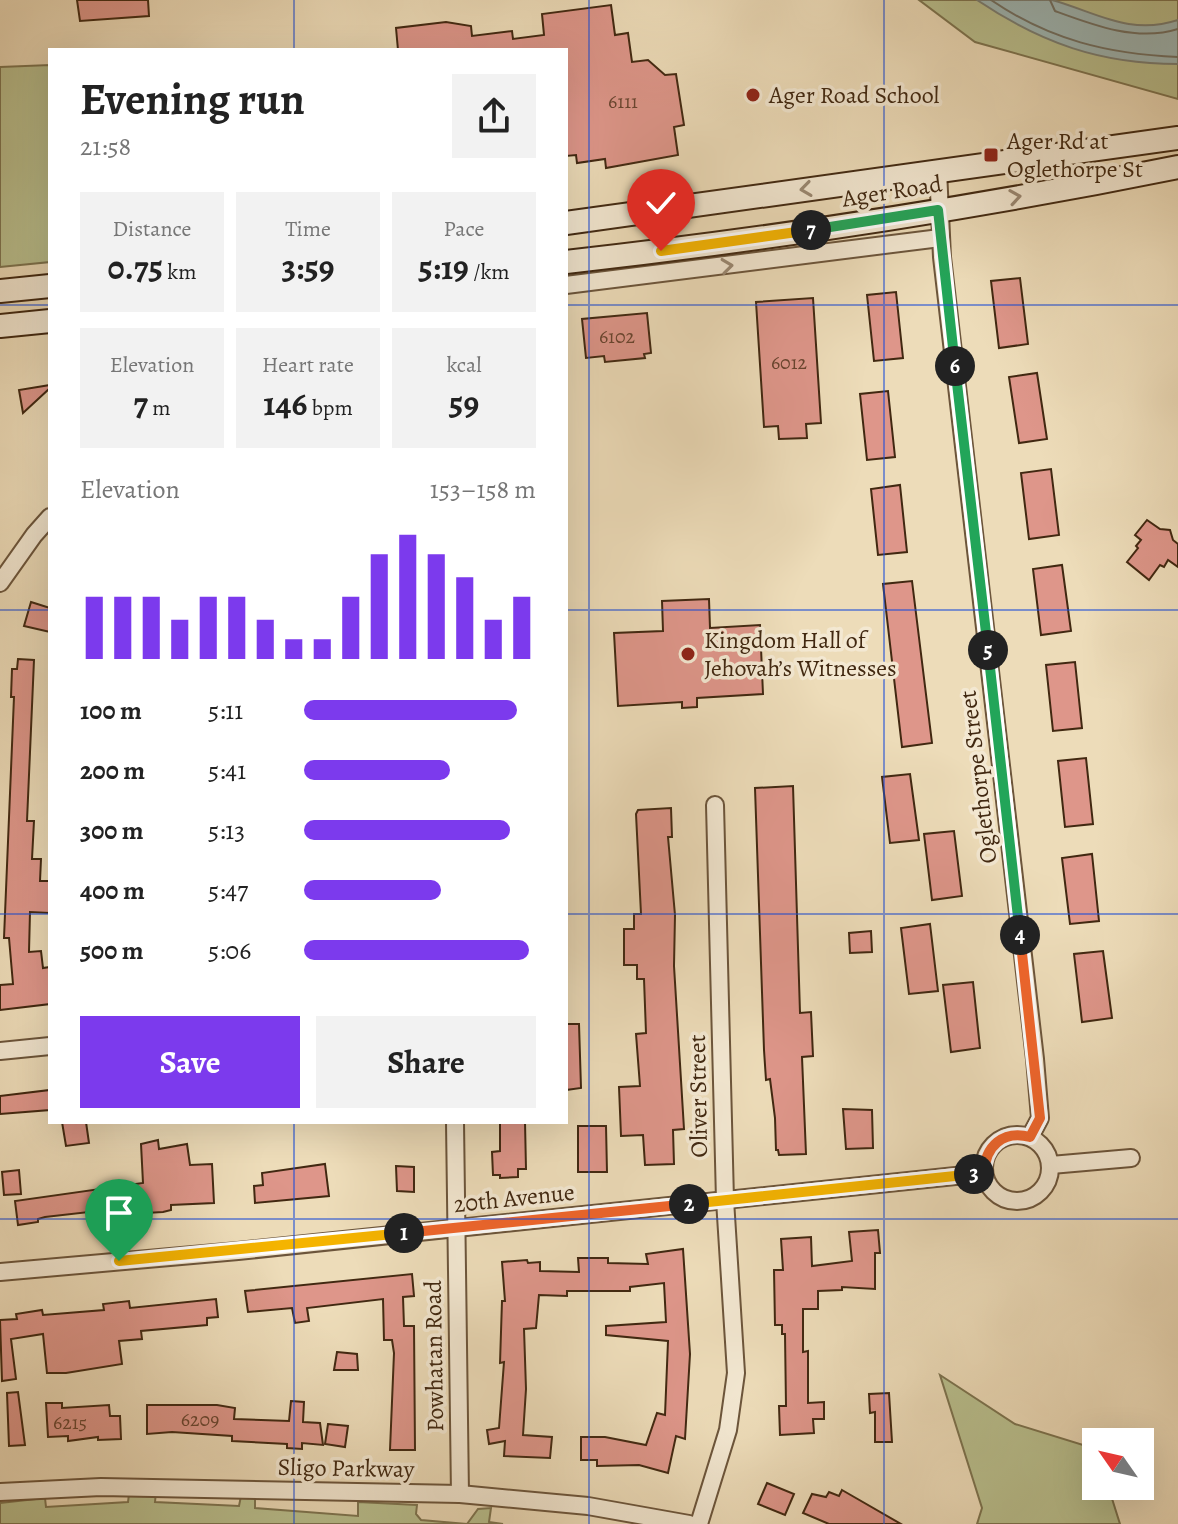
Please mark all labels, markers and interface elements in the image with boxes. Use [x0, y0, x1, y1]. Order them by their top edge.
text: Evening run [80, 69, 305, 129]
button: share [452, 74, 536, 158]
place label: Ager Road School [768, 79, 940, 111]
marker: Ager Road School [744, 86, 762, 104]
house number: 6111 [608, 88, 638, 115]
place label: Ager Rd at Oglethorpe St [1006, 125, 1143, 185]
text: 21:58 [80, 129, 131, 164]
marker: Ager Rd at Oglethorpe St [982, 146, 1000, 164]
street label: Ager Road [839, 167, 944, 215]
pin [627, 169, 695, 251]
one-way arrow [799, 180, 813, 197]
icon: check [639, 181, 683, 225]
one-way arrow [1008, 189, 1022, 206]
pin: 7 [791, 210, 831, 250]
text: Distance [113, 214, 191, 244]
text: Time [285, 214, 331, 244]
text: Pace [444, 214, 484, 244]
text: 7 [806, 215, 816, 245]
text: 0.75 [107, 244, 163, 291]
text: 3:59 [282, 244, 334, 291]
text: 5:19 [418, 244, 469, 291]
text: km [163, 257, 197, 287]
text: /km [469, 257, 510, 287]
one-way arrow [720, 258, 734, 275]
house number: 6102 [599, 323, 636, 350]
pin: 6 [935, 346, 975, 386]
house number: 6012 [771, 349, 808, 376]
text: Elevation [110, 350, 194, 380]
text: Heart rate [262, 350, 354, 380]
text: kcal [446, 350, 482, 380]
text: 6 [950, 351, 960, 381]
text: 7 [133, 380, 148, 427]
text: 146 [263, 380, 307, 427]
text: 59 [449, 380, 479, 427]
text: m [148, 393, 171, 423]
text: bpm [307, 393, 353, 423]
text: Elevation [80, 472, 180, 507]
text: 153–158 m [430, 472, 536, 507]
place label: Kingdom Hall of Jehovah’s Witnesses [704, 624, 897, 684]
pin: 5 [968, 630, 1008, 670]
text: 5 [983, 635, 993, 665]
marker: Kingdom Hall of Jehovah’s Witnesses [679, 645, 697, 663]
street label: Oglethorpe Street [951, 688, 1005, 865]
text: 100 m [80, 693, 142, 728]
text: 5:11 [208, 693, 243, 728]
text: 200 m [80, 753, 145, 788]
text: 5:41 [208, 753, 246, 788]
text: 300 m [80, 813, 144, 848]
text: 5:13 [208, 813, 245, 848]
text: 400 m [80, 873, 145, 908]
text: 5:47 [208, 873, 248, 908]
pin: 4 [1000, 915, 1040, 955]
text: 4 [1015, 920, 1025, 950]
text: 500 m [80, 933, 144, 968]
text: 5:06 [208, 933, 251, 968]
button: Save [80, 1016, 300, 1108]
button: Share [316, 1016, 536, 1108]
street label: Oliver Street [681, 1034, 715, 1158]
pin: 3 [954, 1154, 994, 1194]
text: 3 [969, 1159, 979, 1189]
street label: 20th Avenue [452, 1176, 576, 1220]
pin [85, 1179, 153, 1261]
pin: 2 [669, 1184, 709, 1224]
text: 2 [684, 1189, 694, 1219]
icon: arrive [97, 1191, 141, 1235]
pin: 1 [384, 1213, 424, 1253]
text: 1 [400, 1218, 408, 1248]
street label: Powhatan Road [417, 1280, 451, 1432]
house number: 6209 [181, 1406, 219, 1433]
house number: 6215 [53, 1409, 87, 1436]
north arrow [1082, 1428, 1154, 1500]
map controls [1082, 1428, 1154, 1500]
street label: Sligo Parkway [277, 1451, 415, 1485]

